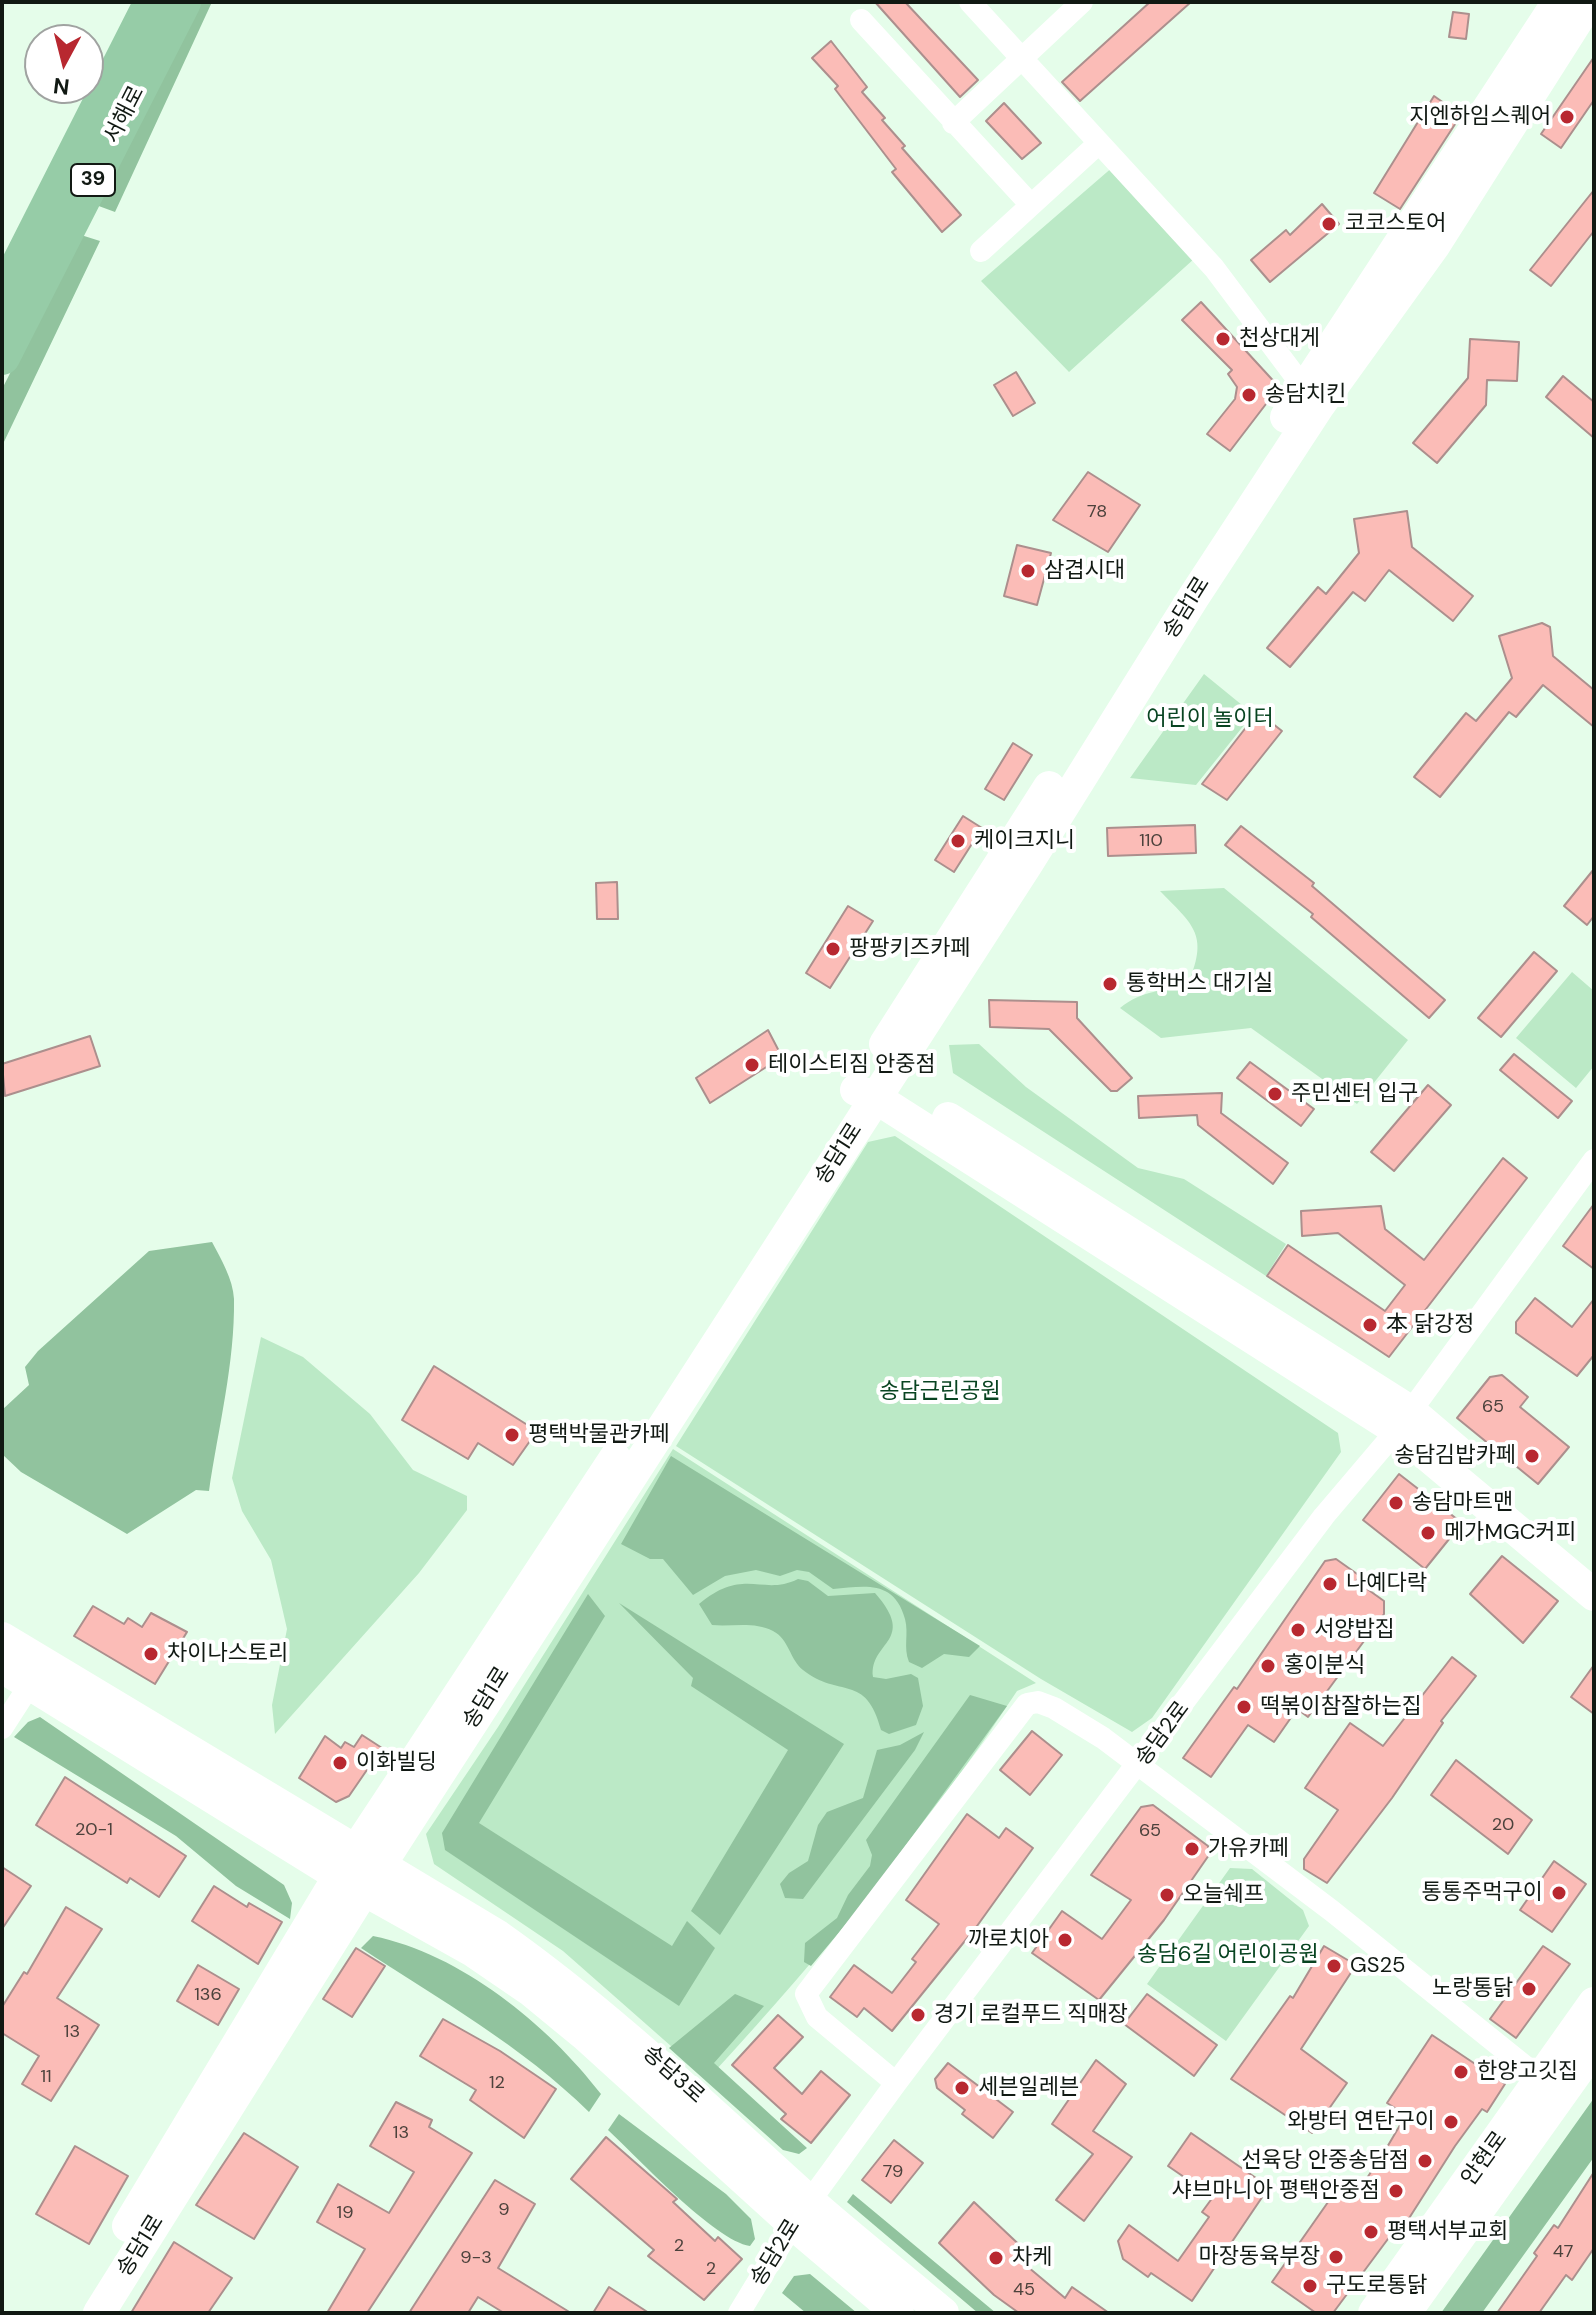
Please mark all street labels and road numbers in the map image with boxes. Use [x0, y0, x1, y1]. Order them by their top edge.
street label: 서해로 [99, 82, 151, 148]
road number: 39 [71, 164, 115, 196]
street label: 송담1로 [1158, 572, 1216, 644]
street label: 송담1로 [810, 1118, 868, 1190]
street label: 송담1로 [458, 1662, 516, 1734]
street label: 송담2로 [1130, 1697, 1196, 1771]
street label: 송담3로 [637, 2041, 709, 2109]
street label: 안현로 [1456, 2127, 1514, 2191]
street label: 송담1로 [112, 2210, 170, 2282]
street label: 송담2로 [745, 2215, 807, 2291]

